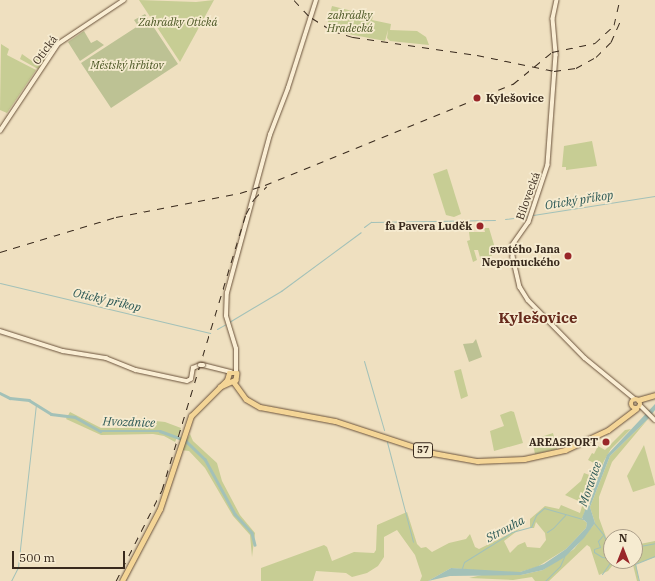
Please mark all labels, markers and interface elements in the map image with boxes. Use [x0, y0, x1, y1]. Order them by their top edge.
park label: zahrádky Hradecká [327, 9, 373, 35]
park label: Zahrádky Otická [138, 15, 218, 29]
street label: Otická [30, 33, 60, 67]
park label: Městský hřbitov [91, 58, 163, 72]
place label: Kylešovice [486, 91, 544, 105]
marker: Kylešovice [471, 92, 483, 104]
street label: Bílovecká [513, 170, 543, 222]
water label: Otický příkop [544, 187, 614, 213]
place label: fa Pavera Luděk [385, 219, 472, 233]
marker: fa Pavera Luděk [475, 221, 485, 231]
place label: svatého Jana Nepomuckého [482, 243, 560, 269]
marker: svatého Jana Nepomuckého [563, 251, 573, 261]
water label: Otický příkop [72, 285, 142, 315]
district label: Kylešovice [499, 309, 577, 327]
water label: Hvozdnice [102, 414, 156, 430]
place label: AREASPORT [529, 435, 598, 449]
marker: AREASPORT [601, 437, 611, 447]
road number: 57 [413, 442, 433, 458]
water label: Moravice [576, 460, 604, 508]
water label: Strouha [483, 513, 527, 545]
north arrow [603, 529, 643, 569]
text: N [619, 531, 627, 545]
scale bar [14, 543, 127, 569]
text: 500 m [19, 550, 55, 565]

